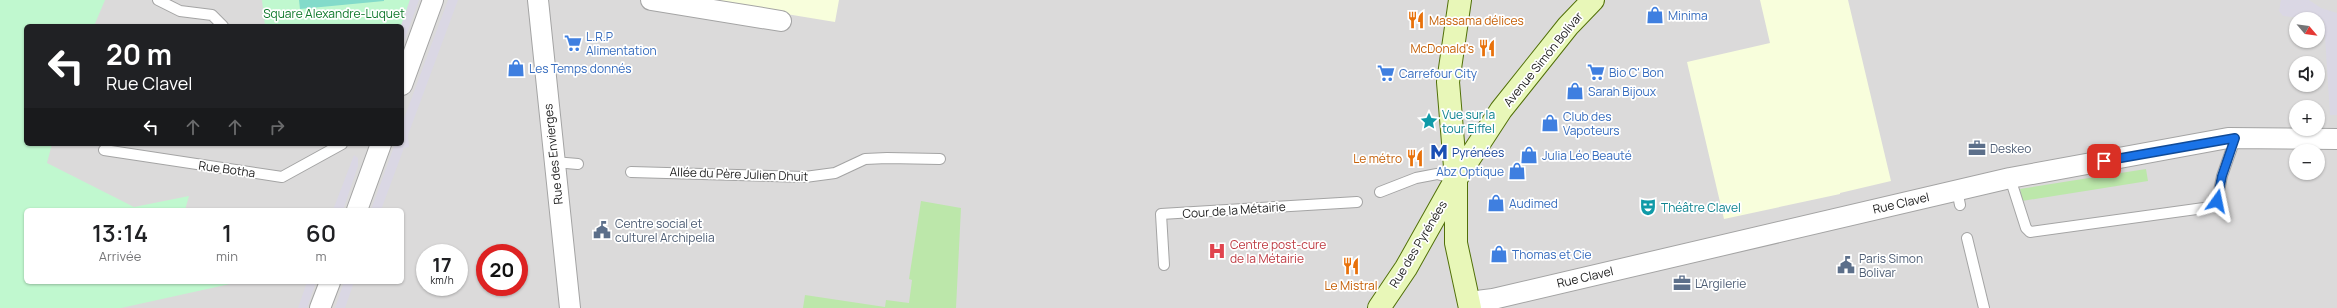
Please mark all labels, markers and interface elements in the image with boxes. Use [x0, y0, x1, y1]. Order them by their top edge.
park label: Square Alexandre-Luquet [263, 5, 405, 22]
shop icon: Minima [1645, 5, 1665, 25]
place label: Minima [1668, 7, 1708, 24]
street label: Avenue Simón Bolívar [1500, 8, 1587, 110]
restaurant icon: Massama délices [1406, 10, 1426, 30]
place label: Massama délices [1429, 12, 1524, 29]
north arrow [2289, 12, 2325, 48]
map controls [2289, 12, 2325, 180]
place label: L.R.P Alimentation [586, 28, 657, 59]
supermarket icon: L.R.P Alimentation [563, 33, 583, 53]
text: 20 m [106, 35, 172, 73]
restaurant icon: McDonald's [1477, 38, 1497, 58]
icon: left [40, 40, 92, 92]
place label: McDonald's [1411, 40, 1474, 57]
button: sound [2289, 56, 2325, 92]
shop icon: Les Temps donnés [506, 58, 526, 78]
place label: Les Temps donnés [529, 60, 632, 77]
supermarket icon: Bio C' Bon [1586, 62, 1606, 82]
supermarket icon: Carrefour City [1376, 63, 1396, 83]
place label: Bio C' Bon [1609, 64, 1664, 81]
place label: Carrefour City [1399, 65, 1478, 82]
text: Rue Clavel [106, 71, 192, 95]
shop icon: Sarah Bijoux [1565, 81, 1585, 101]
place label: Sarah Bijoux [1588, 83, 1657, 100]
button: + [2289, 100, 2325, 136]
street label: Rue des Envierges [539, 103, 567, 205]
place label: Vue sur la tour Eiffel [1442, 106, 1495, 137]
place label: Club des Vapoteurs [1563, 108, 1620, 139]
place icon: Vue sur la tour Eiffel [1419, 111, 1439, 131]
shop icon: Club des Vapoteurs [1540, 113, 1560, 133]
icon: left [140, 116, 162, 138]
icon: ahead [182, 116, 204, 138]
icon: ahead [224, 116, 246, 138]
icon: right [266, 116, 288, 138]
office icon: Deskeo [1967, 138, 1987, 158]
place label: Deskeo [1990, 140, 2031, 157]
metro station icon: Pyrénées [1429, 142, 1449, 162]
place label: Pyrénées [1452, 144, 1504, 161]
pin [2087, 144, 2121, 178]
button: − [2289, 144, 2325, 180]
shop icon: Julia Léo Beauté [1519, 145, 1539, 165]
place label: Julia Léo Beauté [1542, 147, 1632, 164]
restaurant icon: Le métro [1405, 148, 1425, 168]
place label: Le métro [1353, 150, 1402, 167]
icon: arrive [2093, 150, 2115, 172]
street label: Rue Botha [198, 157, 256, 181]
shop icon: Abz Optique [1507, 161, 1527, 181]
street label: Allée du Père Julien Dhuit [669, 163, 809, 185]
place label: Abz Optique [1436, 163, 1504, 180]
position arrow [2196, 180, 2238, 222]
street label: Rue Clavel [1871, 188, 1931, 218]
shop icon: Audimed [1486, 193, 1506, 213]
place label: Audimed [1509, 195, 1558, 212]
street label: Rue des Pyrénées [1385, 197, 1451, 291]
theatre icon: Théâtre Clavel [1638, 197, 1658, 217]
street label: Cour de la Métairie [1182, 198, 1286, 222]
place label: Théâtre Clavel [1661, 199, 1741, 216]
place label: Centre social et culturel Archipelia [615, 215, 715, 246]
text: 13:14 [92, 216, 148, 249]
text: 1 [222, 216, 232, 249]
text: 60 [306, 216, 336, 249]
public building icon: Centre social et culturel Archipelia [592, 220, 612, 240]
place label: Centre post-cure de la Métairie [1230, 236, 1326, 267]
hospital icon: Centre post-cure de la Métairie [1207, 241, 1227, 261]
speed limit sign: 20 [476, 244, 528, 296]
shop icon: Thomas et Cie [1489, 244, 1509, 264]
place label: Thomas et Cie [1512, 246, 1592, 263]
text: Arrivée [99, 247, 141, 265]
text: min [216, 247, 238, 265]
text: m [315, 247, 326, 265]
place label: Paris Simon Bolivar [1859, 250, 1923, 281]
text: 17 [432, 251, 452, 278]
public building icon: Paris Simon Bolivar [1836, 255, 1856, 275]
restaurant icon: Le Mistral [1341, 256, 1361, 276]
street label: Rue Clavel [1555, 262, 1615, 292]
text: km/h [430, 273, 454, 287]
office icon: L'Argilerie [1672, 273, 1692, 293]
place label: L'Argilerie [1695, 275, 1746, 292]
place label: Le Mistral [1324, 277, 1378, 294]

